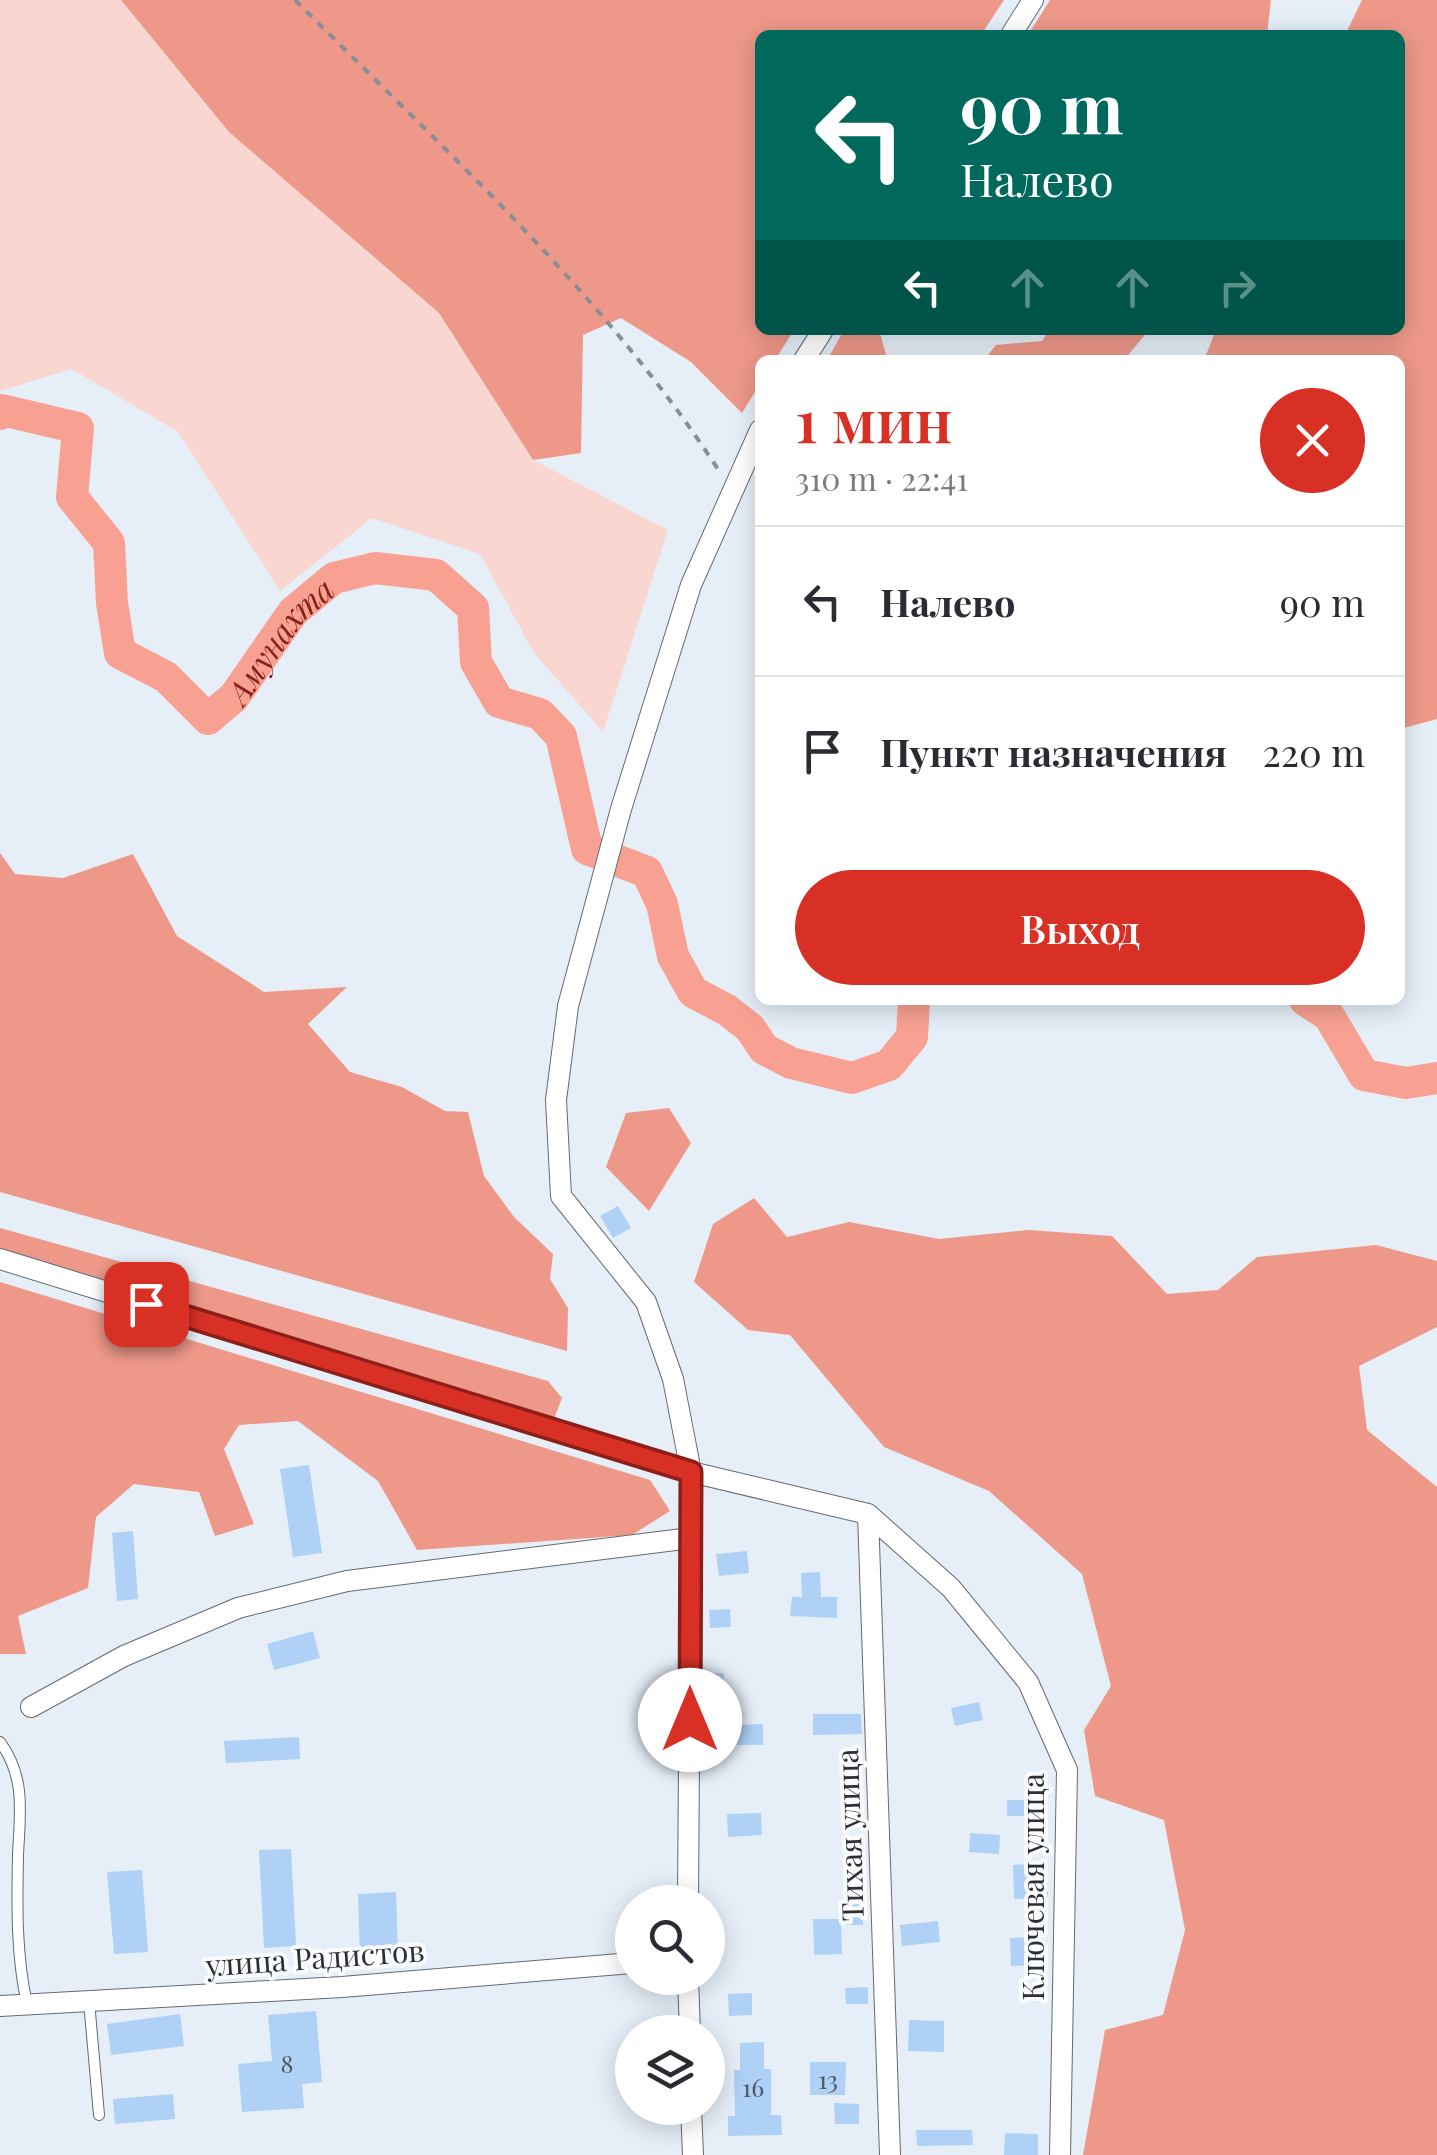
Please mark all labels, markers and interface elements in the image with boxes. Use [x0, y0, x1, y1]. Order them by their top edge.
text: 90 m [960, 58, 1124, 152]
icon: left [795, 70, 925, 200]
text: Налево [960, 148, 1114, 208]
icon: left [895, 260, 950, 315]
icon: ahead [1000, 260, 1055, 315]
icon: ahead [1105, 260, 1160, 315]
icon: right [1210, 260, 1265, 315]
text: 1 мин [795, 378, 953, 458]
button: close [1260, 388, 1365, 493]
text: 310 m · 22:41 [795, 456, 968, 499]
water label: Амунахта [213, 567, 342, 714]
icon: left [795, 574, 850, 629]
text: Налево [880, 576, 1015, 627]
text: 90 m [1280, 576, 1365, 627]
icon: arrive [795, 724, 850, 779]
text: Пункт назначения [880, 726, 1227, 777]
text: 220 m [1263, 726, 1365, 777]
button: Выход [795, 870, 1365, 985]
pin [104, 1262, 189, 1347]
icon: arrive [119, 1277, 174, 1332]
position arrow [638, 1668, 742, 1772]
street label: Тихая улица [826, 1748, 872, 1922]
street label: Ключевая улица [1012, 1773, 1052, 2001]
map controls [615, 1885, 725, 2125]
button: search [615, 1885, 725, 1995]
street label: улица Радистов [203, 1929, 426, 1985]
button: layers [615, 2015, 725, 2125]
house number: 8 [280, 2046, 294, 2079]
house number: 13 [818, 2062, 838, 2095]
house number: 16 [742, 2070, 764, 2103]

